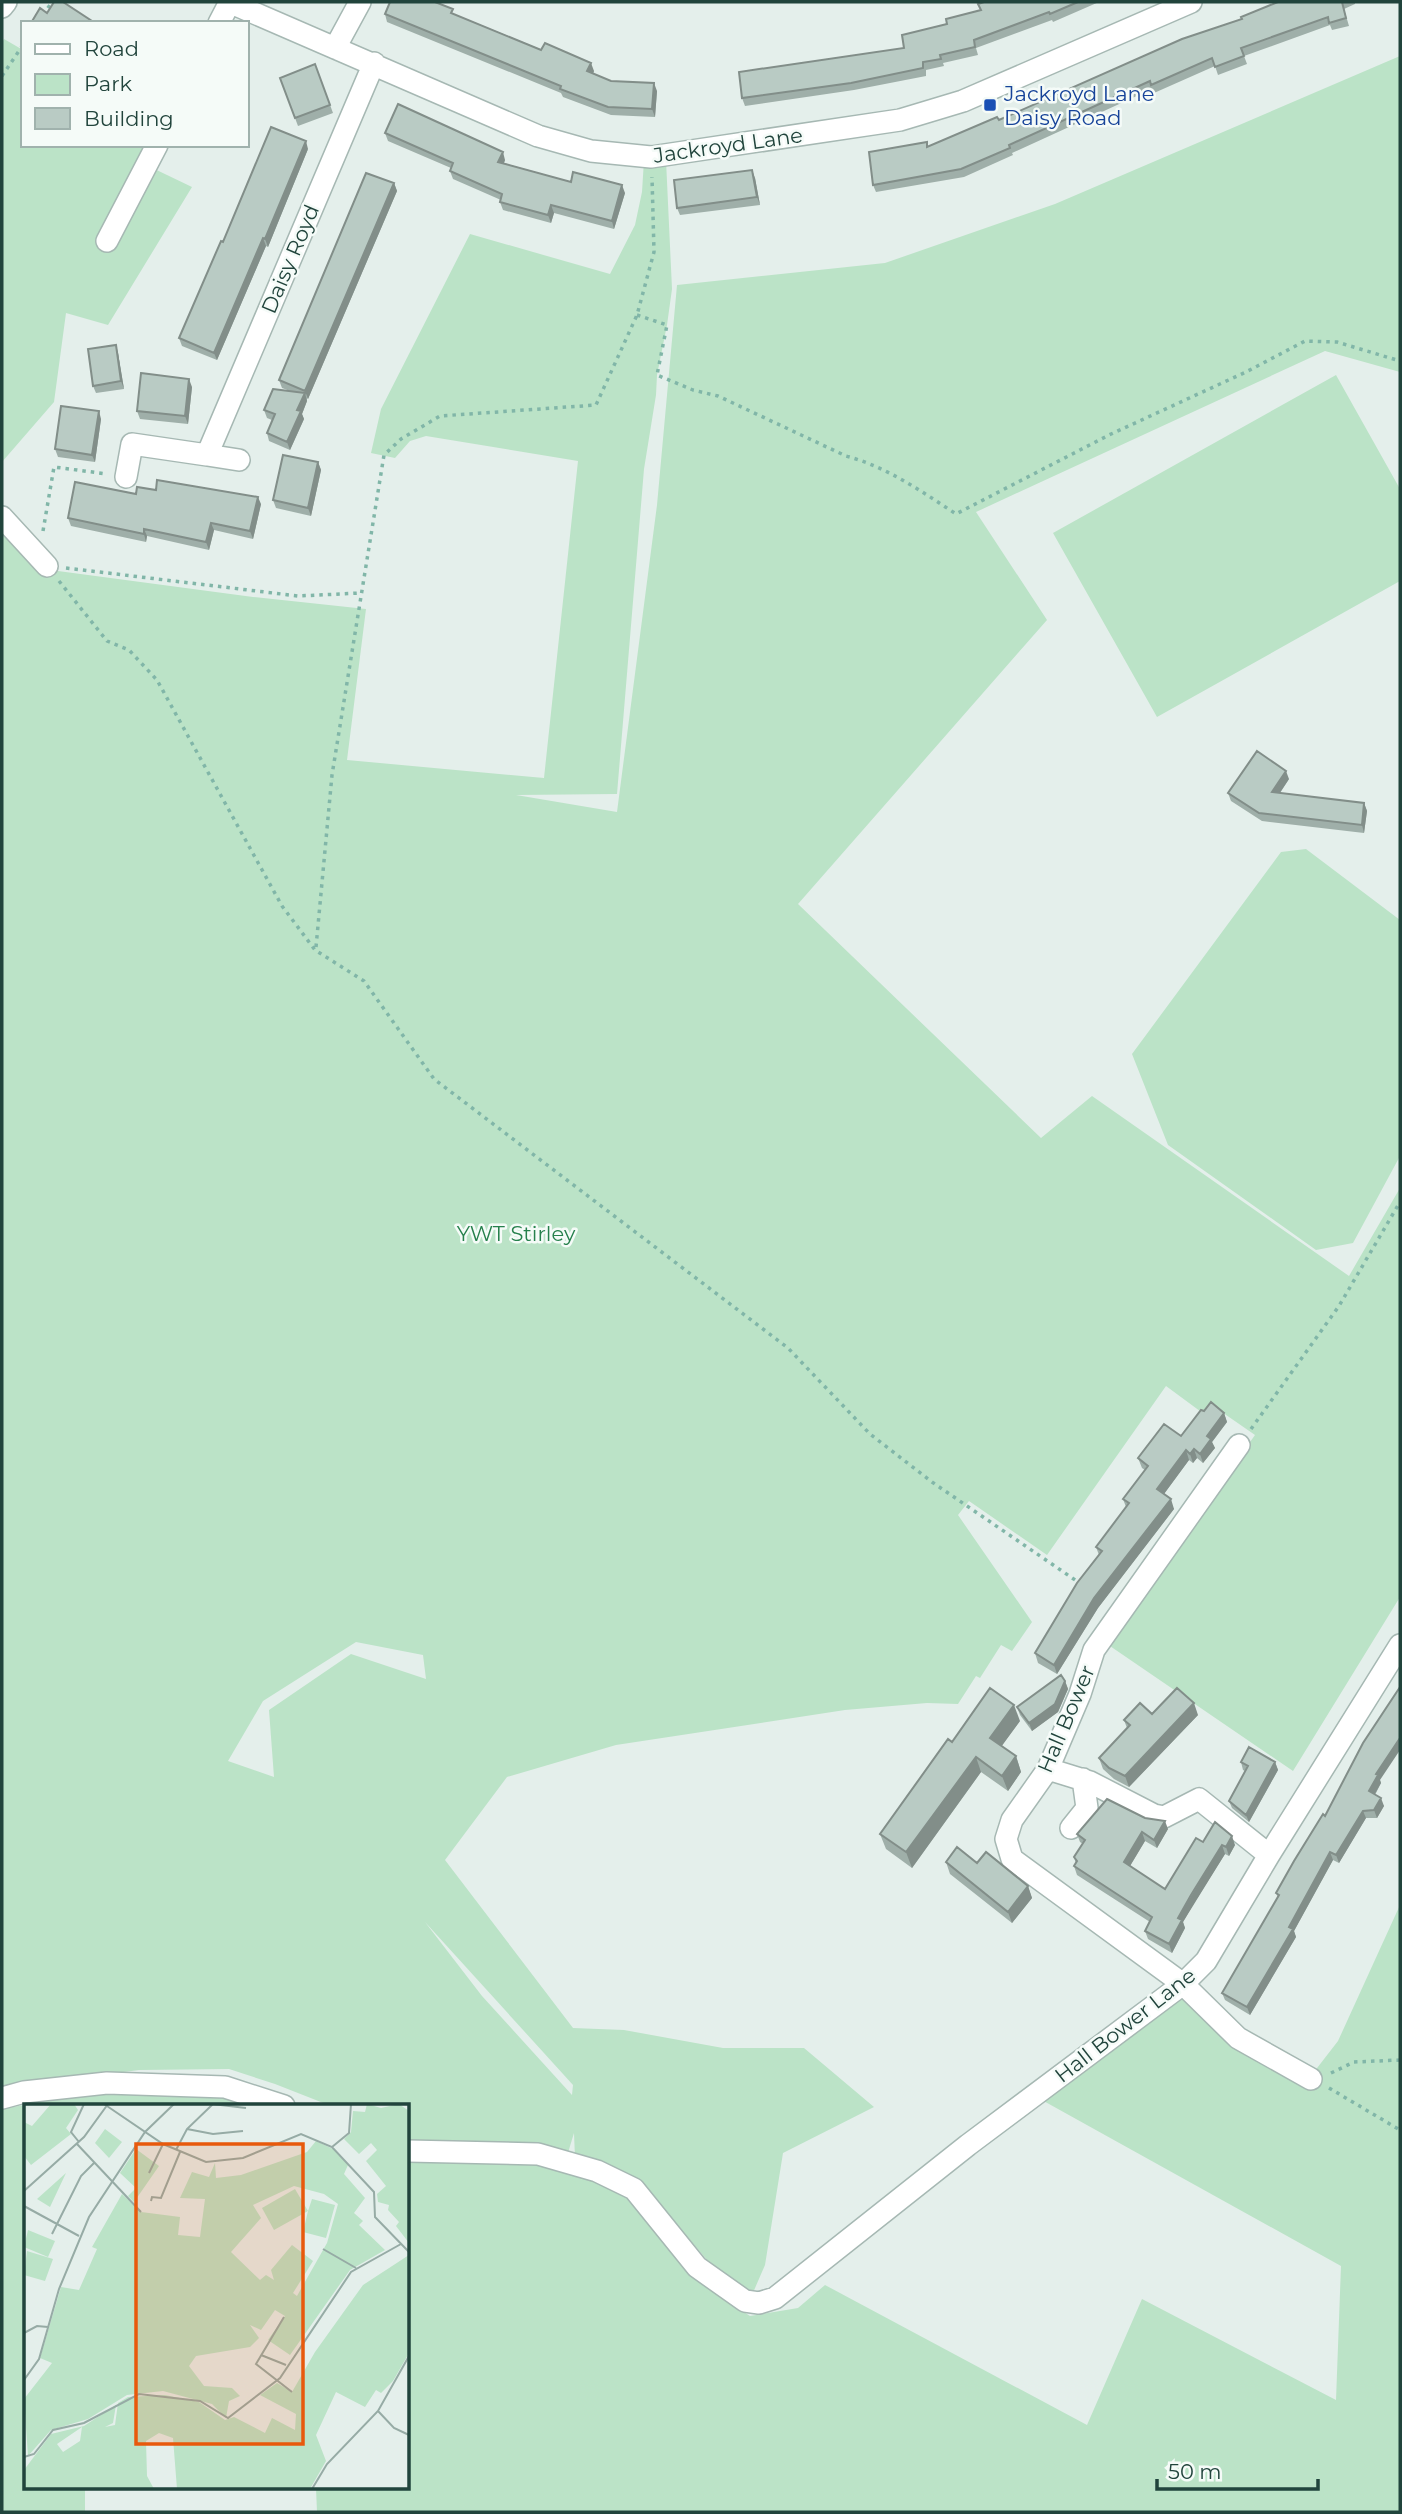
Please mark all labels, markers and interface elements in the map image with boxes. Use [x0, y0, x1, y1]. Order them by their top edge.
legend [21, 21, 248, 147]
text: Road [84, 36, 139, 61]
text: Park [84, 71, 132, 96]
place label: Jackroyd Lane Daisy Road [1003, 81, 1154, 130]
marker: Jackroyd Lane Daisy Road [982, 97, 998, 113]
text: Building [84, 106, 174, 131]
street label: Jackroyd Lane [651, 122, 804, 168]
street label: Daisy Royd [256, 201, 324, 317]
park label: YWT Stirley [457, 1221, 576, 1246]
street label: Hall Bower [1032, 1662, 1100, 1776]
street label: Hall Bower Lane [1050, 1962, 1200, 2088]
inset map [24, 2104, 410, 2490]
scale bar [1157, 2448, 1318, 2492]
text: 50 m [1168, 2459, 1222, 2484]

